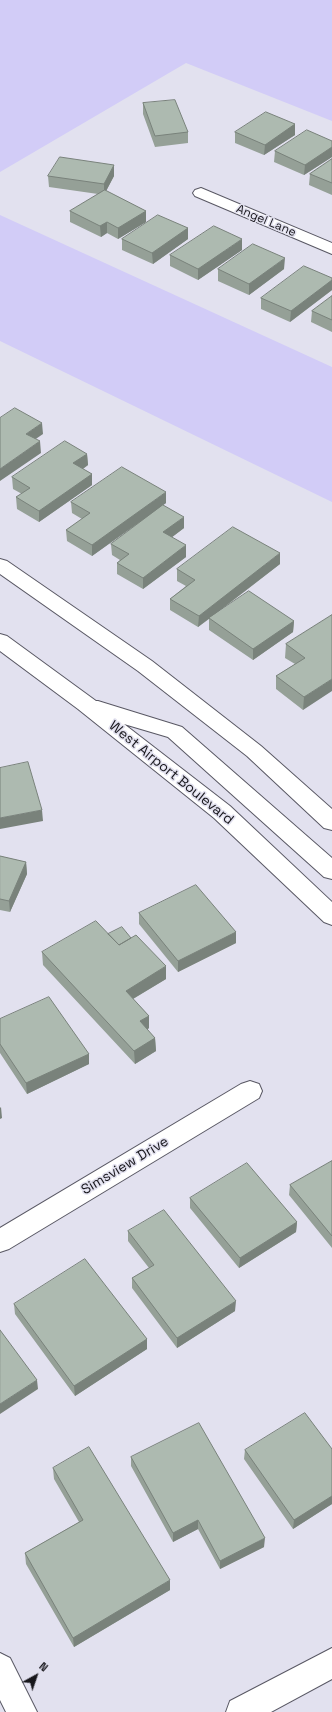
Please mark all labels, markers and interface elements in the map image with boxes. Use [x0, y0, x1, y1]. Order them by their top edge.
street label: Angel Lane [234, 202, 298, 240]
street label: West Airport Boulevard [105, 718, 237, 828]
street label: Simsview Drive [78, 1133, 172, 1199]
north arrow [16, 1656, 56, 1696]
text: N [36, 1659, 51, 1675]

